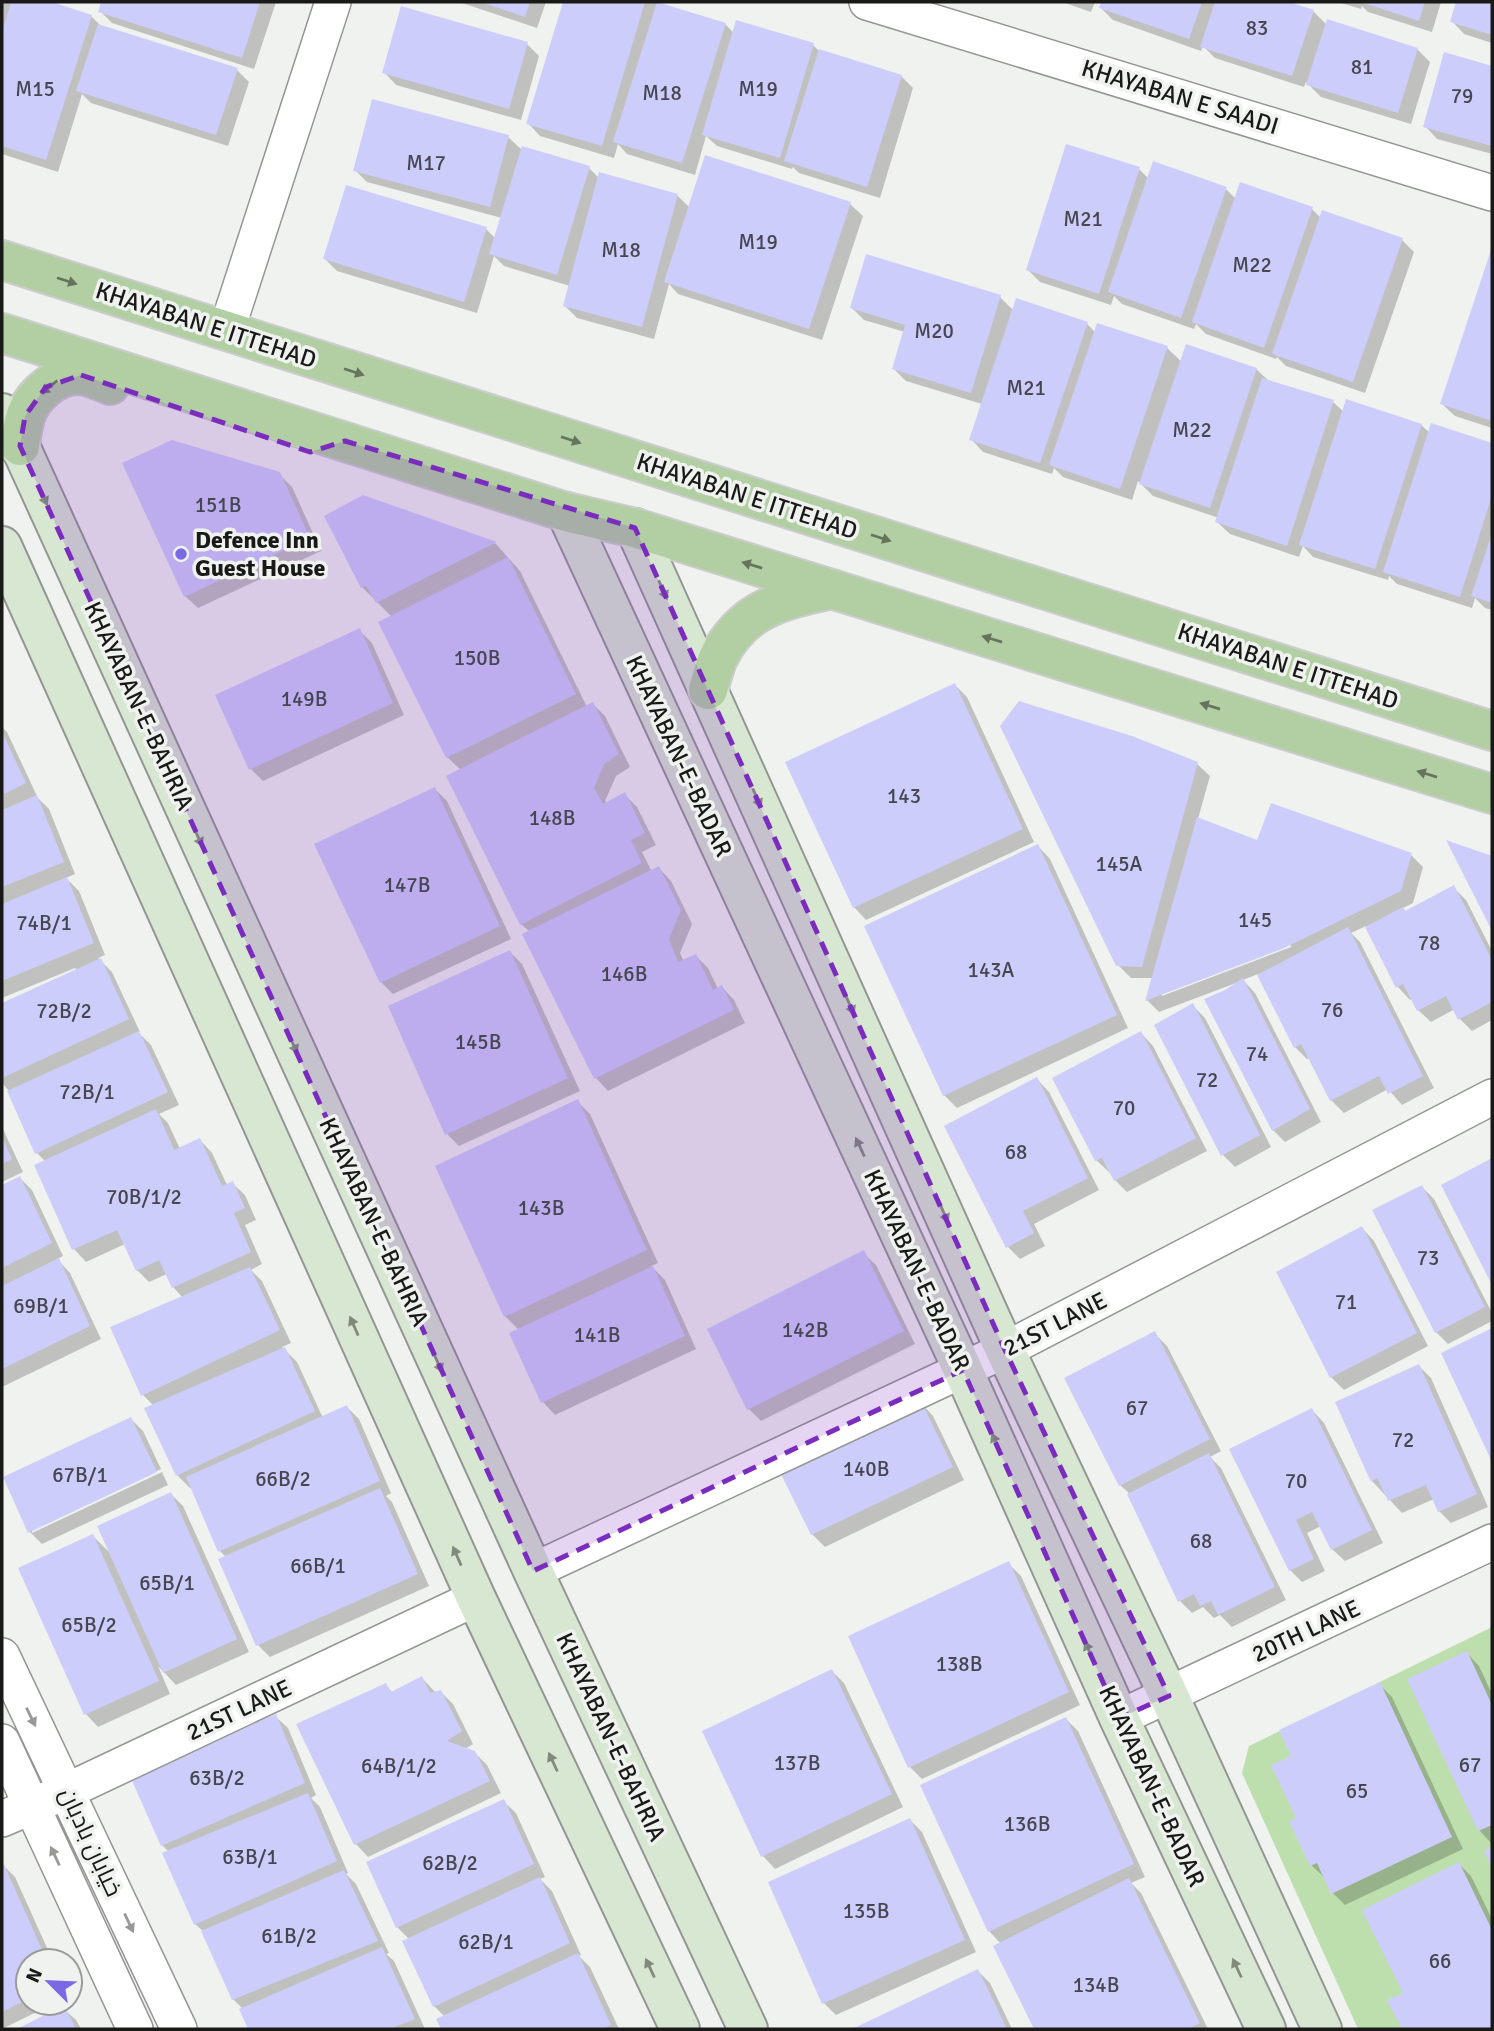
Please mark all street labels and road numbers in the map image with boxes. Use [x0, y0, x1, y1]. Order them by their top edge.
street label: KHAYABAN E SAADI [1078, 53, 1282, 141]
street label: KHAYABAN E ITTEHAD [92, 275, 320, 375]
street label: KHAYABAN E ITTEHAD [633, 446, 861, 546]
street label: KHAYABAN-E-BAHRIA [77, 597, 201, 815]
street label: KHAYABAN E ITTEHAD [1174, 616, 1402, 716]
street label: KHAYABAN-E-BADAR [619, 650, 739, 862]
street label: KHAYABAN-E-BAHRIA [312, 1113, 436, 1331]
street label: KHAYABAN-E-BADAR [857, 1164, 977, 1376]
street label: 21ST LANE [998, 1285, 1112, 1363]
street label: 20TH LANE [1247, 1593, 1365, 1669]
street label: KHAYABAN-E-BAHRIA [549, 1628, 673, 1846]
street label: 21ST LANE [182, 1673, 296, 1747]
street label: KHAYABAN-E-BADAR [1092, 1680, 1212, 1892]
street label: خیابان بادبان [53, 1783, 129, 1901]

